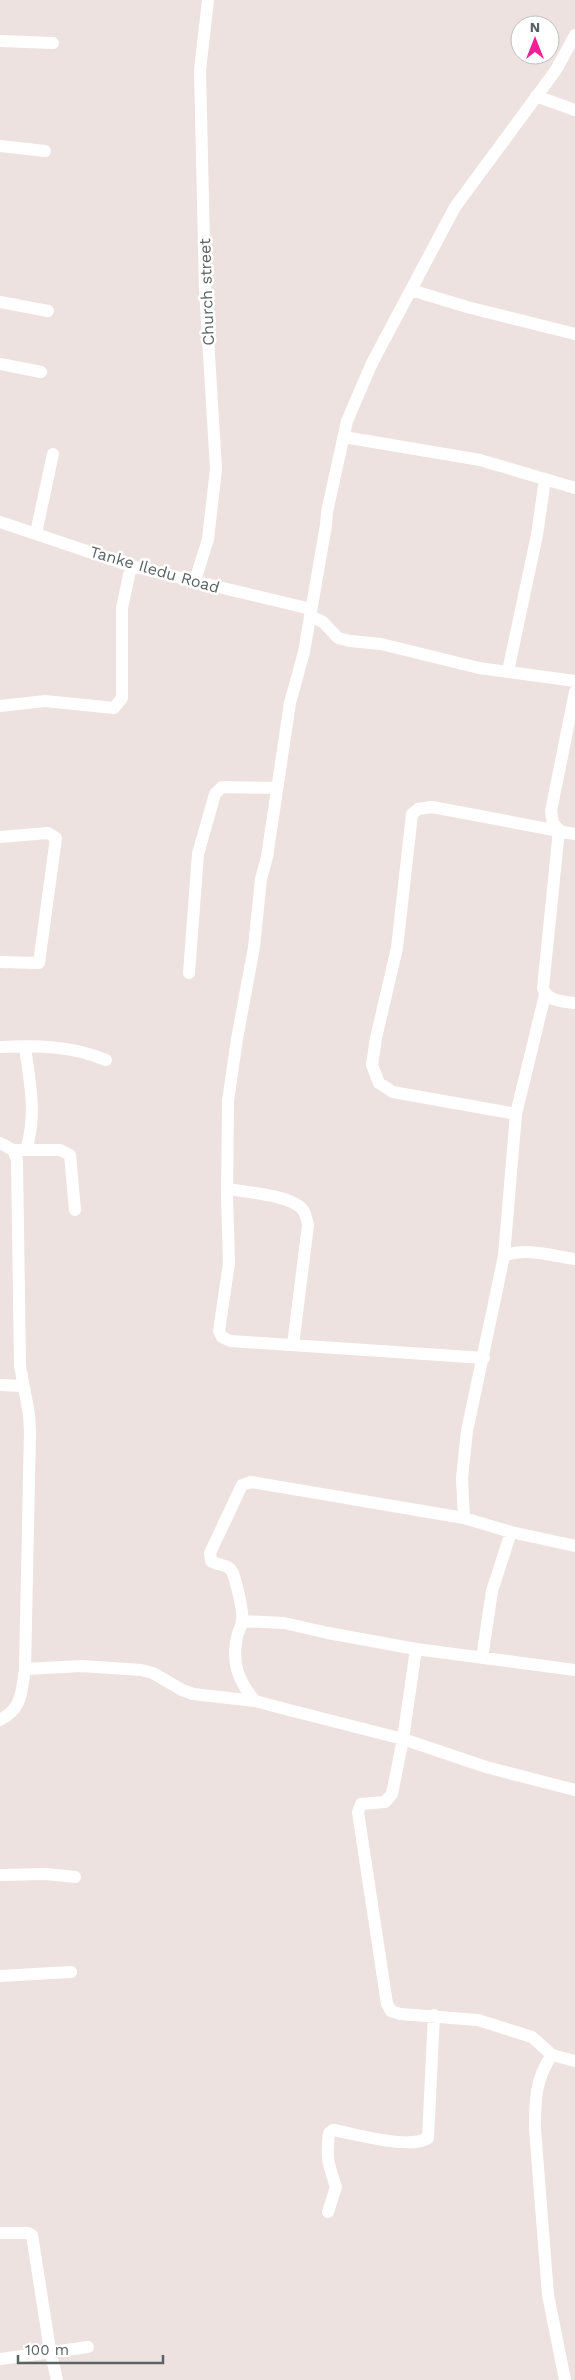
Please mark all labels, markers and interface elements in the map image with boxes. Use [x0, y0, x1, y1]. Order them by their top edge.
north arrow [510, 15, 560, 65]
text: N [530, 19, 540, 35]
street label: Church street [195, 238, 218, 346]
street label: Tanke Iledu Road [88, 542, 222, 597]
scale bar [18, 2332, 162, 2364]
text: 100 m [25, 2341, 69, 2359]

